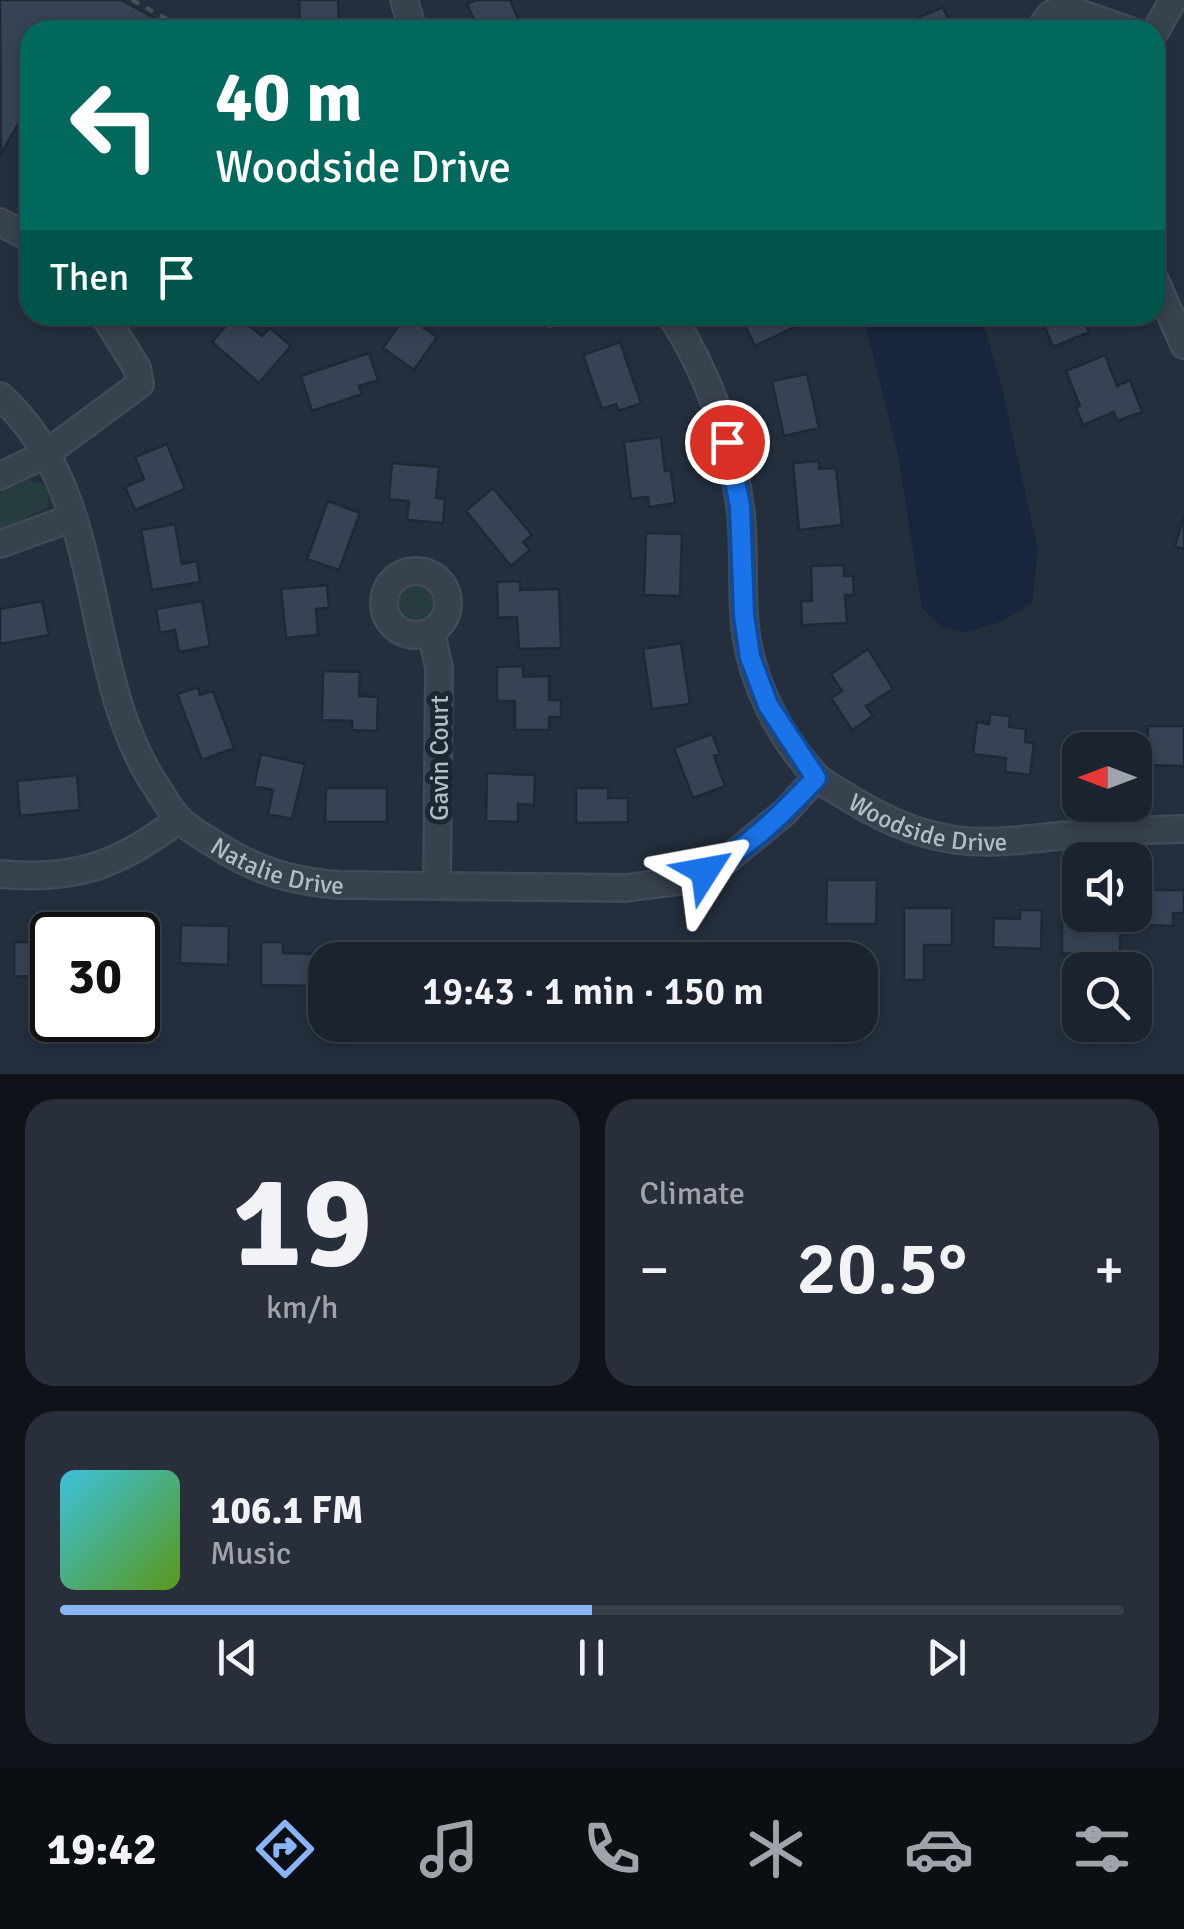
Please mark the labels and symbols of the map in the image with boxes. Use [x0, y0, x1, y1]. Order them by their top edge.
pin [685, 400, 770, 485]
street label: Gavin Court [424, 695, 455, 821]
north arrow [1062, 732, 1152, 822]
street label: Woodside Drive [843, 786, 1008, 857]
position arrow [653, 819, 757, 923]
street label: Natalie Drive [205, 830, 345, 901]
speed limit sign: 30 [30, 912, 160, 1042]

